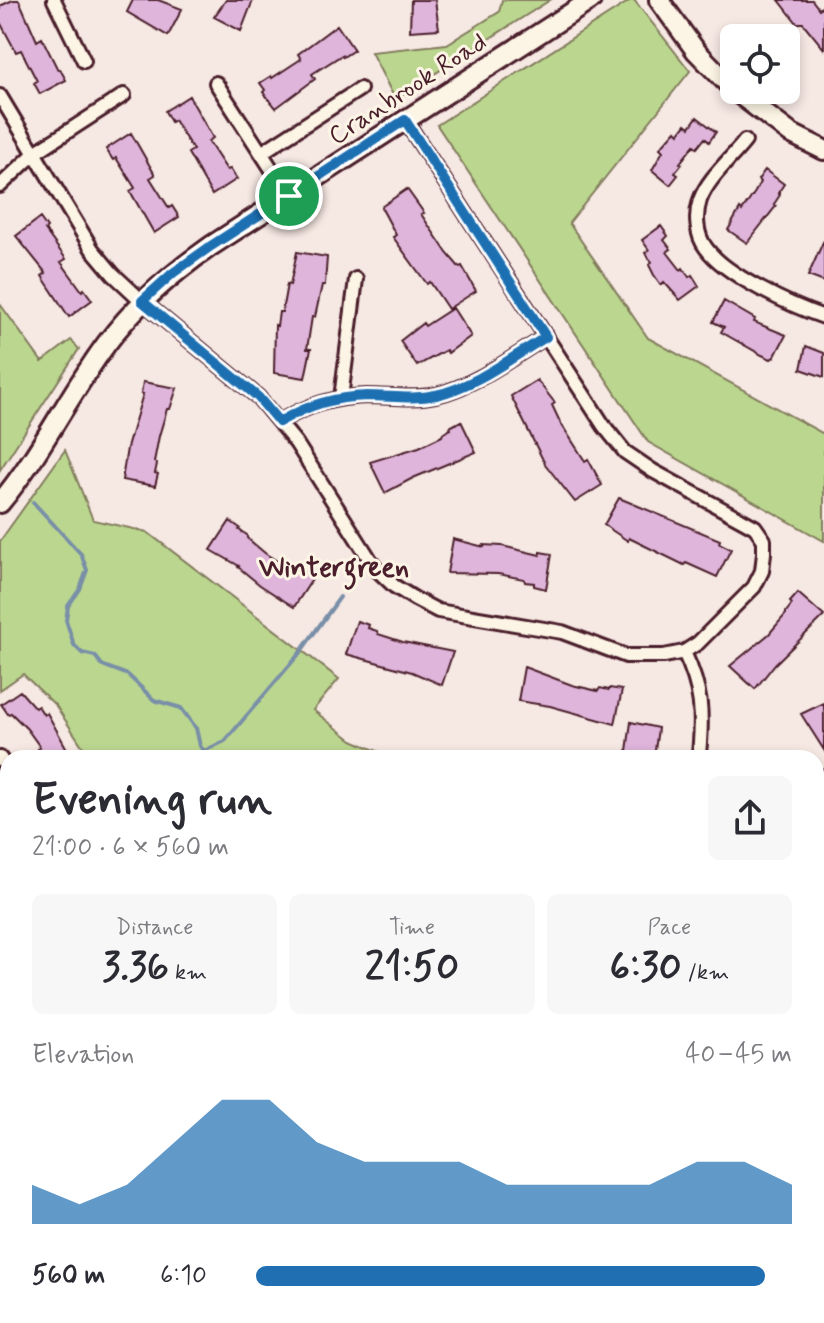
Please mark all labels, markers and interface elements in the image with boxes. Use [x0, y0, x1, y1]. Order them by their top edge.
map controls [720, 24, 800, 104]
button: locate [720, 24, 800, 104]
street label: Cranbrook Road [322, 26, 494, 154]
pin [255, 162, 323, 230]
icon: arrive [267, 174, 311, 218]
district label: Wintergreen [259, 550, 409, 590]
text: Evening run [32, 772, 272, 830]
button: share [708, 776, 792, 860]
text: 21:00 · 6 × 560 m [32, 831, 229, 865]
text: Distance [116, 914, 193, 942]
text: Time [389, 914, 435, 942]
text: Pace [647, 914, 691, 942]
text: 3.36 [102, 942, 169, 994]
text: 21:50 [365, 942, 459, 994]
text: 6:30 [609, 942, 682, 994]
text: km [169, 959, 207, 987]
text: /km [682, 959, 729, 987]
text: Elevation [32, 1038, 134, 1072]
text: 40–45 m [685, 1038, 792, 1072]
text: 560 m [32, 1259, 105, 1293]
text: 6:10 [160, 1259, 207, 1293]

